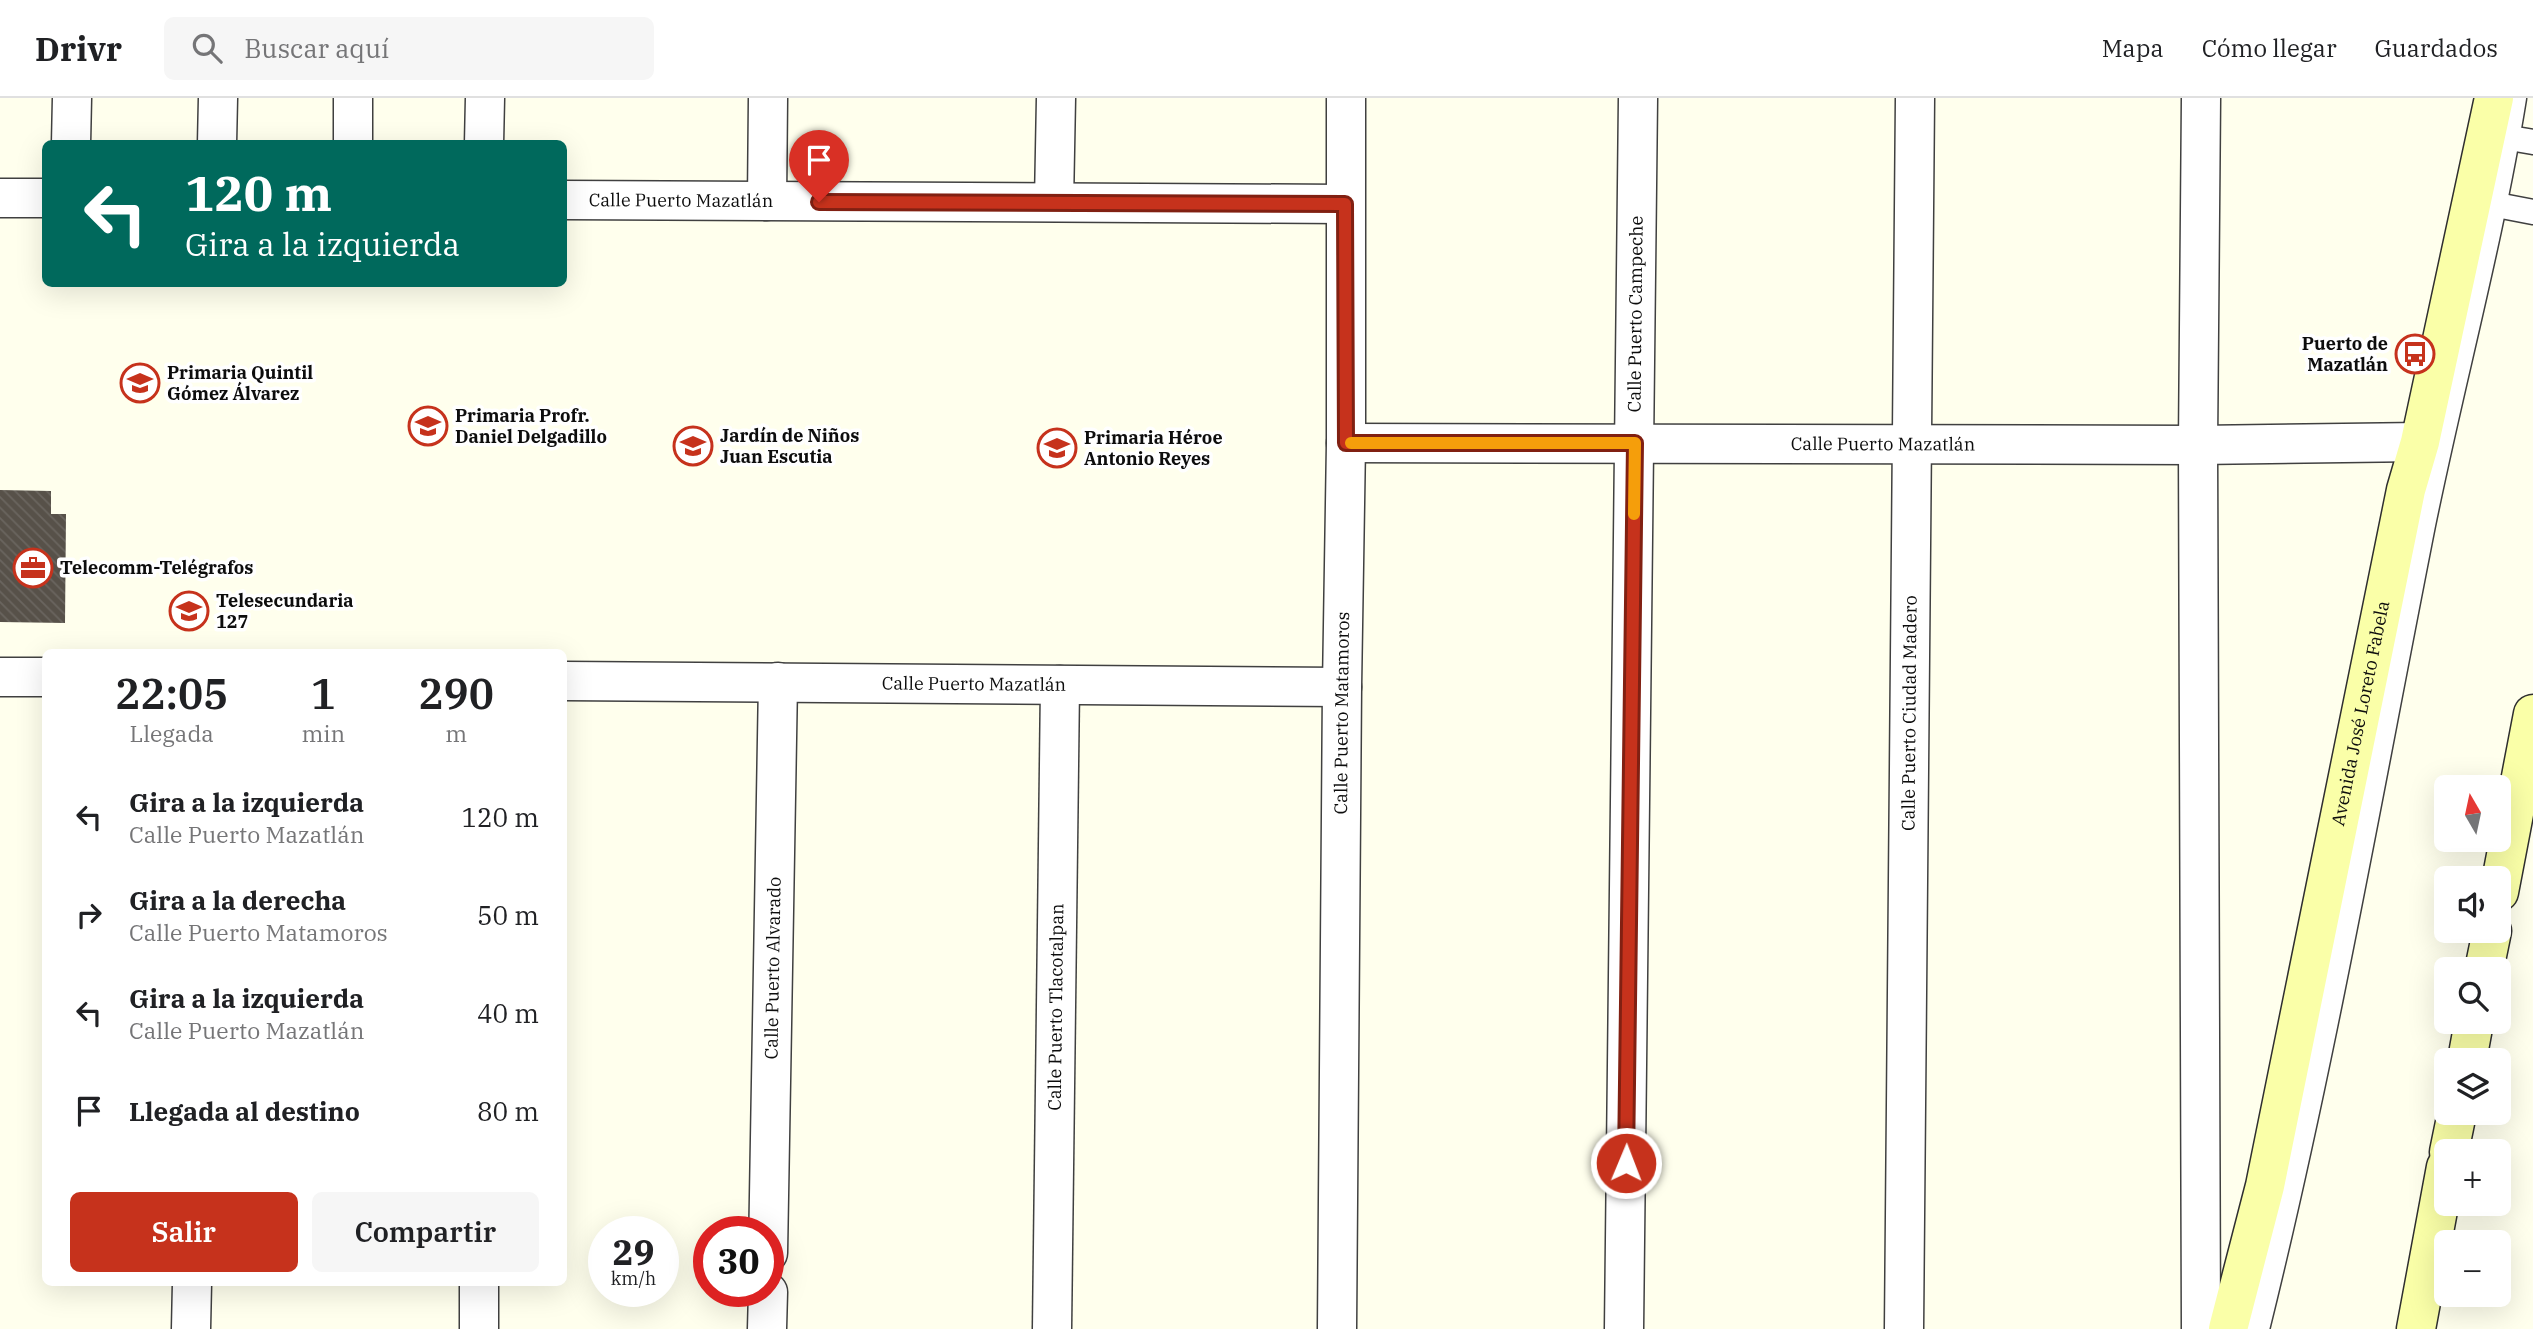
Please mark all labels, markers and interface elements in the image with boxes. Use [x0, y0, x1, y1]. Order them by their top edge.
search box [164, 17, 654, 80]
text: Drivr [35, 27, 122, 70]
icon: search [188, 29, 226, 67]
text: Buscar aquí [244, 31, 389, 65]
text: Mapa [2102, 32, 2164, 64]
text: Cómo llegar [2202, 32, 2337, 64]
text: Guardados [2375, 32, 2498, 64]
pin [789, 130, 849, 202]
icon: arrive [800, 141, 838, 179]
text: 120 m [185, 161, 332, 224]
icon: left [70, 168, 161, 259]
street label: Calle Puerto Mazatlán [589, 188, 773, 212]
street label: Calle Puerto Campeche [1622, 216, 1648, 412]
text: Gira a la izquierda [185, 223, 460, 265]
place label: Puerto de Mazatlán [2302, 332, 2388, 376]
bus stop icon: Puerto de Mazatlán [2394, 333, 2436, 375]
place label: Primaria Quintil Gómez Álvarez [167, 361, 313, 405]
school or university icon: Primaria Quintil Gómez Álvarez [119, 362, 161, 404]
place label: Primaria Profr. Daniel Delgadillo [455, 404, 607, 448]
school or university icon: Primaria Profr. Daniel Delgadillo [407, 405, 449, 447]
place label: Jardín de Niños Juan Escutia [720, 424, 859, 468]
school or university icon: Jardín de Niños Juan Escutia [672, 425, 714, 467]
place label: Primaria Héroe Antonio Reyes [1084, 426, 1223, 470]
school or university icon: Primaria Héroe Antonio Reyes [1036, 427, 1078, 469]
street label: Calle Puerto Mazatlán [1791, 432, 1975, 455]
office icon: Telecomm-Telégrafos [12, 547, 54, 589]
place label: Telecomm-Telégrafos [60, 556, 253, 579]
place label: Telesecundaria 127 [216, 589, 354, 633]
school or university icon: Telesecundaria 127 [168, 590, 210, 632]
street label: Calle Puerto Ciudad Madero [1896, 595, 1922, 831]
street label: Avenida José Loreto Fabela [2326, 598, 2394, 828]
street label: Calle Puerto Matamoros [1329, 611, 1354, 814]
text: 22:05 [115, 666, 228, 721]
text: 1 [311, 666, 336, 721]
text: 290 [418, 666, 494, 721]
street label: Calle Puerto Mazatlán [882, 671, 1066, 696]
text: Llegada [129, 718, 214, 748]
text: min [301, 718, 345, 748]
text: m [445, 718, 467, 748]
north arrow [2434, 775, 2511, 852]
map controls [2434, 775, 2511, 1307]
text: Gira a la izquierda [129, 785, 364, 819]
icon: left [70, 798, 108, 836]
text: 120 m [461, 800, 539, 834]
text: Calle Puerto Mazatlán [129, 819, 364, 849]
button: sound [2434, 866, 2511, 943]
street label: Calle Puerto Alvarado [759, 877, 786, 1060]
text: Gira a la derecha [129, 883, 346, 917]
icon: right [70, 896, 108, 934]
text: 50 m [477, 898, 539, 932]
street label: Calle Puerto Tlacotalpan [1043, 903, 1068, 1111]
text: Calle Puerto Matamoros [129, 917, 388, 947]
button: search [2434, 957, 2511, 1034]
text: Gira a la izquierda [129, 981, 364, 1015]
icon: left [70, 994, 108, 1032]
text: 40 m [477, 996, 539, 1030]
text: Calle Puerto Mazatlán [129, 1015, 364, 1045]
button: layers [2434, 1048, 2511, 1125]
icon: arrive [70, 1092, 108, 1130]
text: Llegada al destino [129, 1094, 360, 1128]
text: 80 m [477, 1094, 539, 1128]
position arrow [1589, 1126, 1663, 1200]
button: + [2434, 1139, 2511, 1216]
button: Salir [70, 1192, 298, 1272]
button: Compartir [312, 1192, 539, 1272]
speed limit sign: 30 [693, 1216, 784, 1307]
text: 29 [612, 1229, 655, 1275]
button: − [2434, 1230, 2511, 1307]
text: km/h [611, 1267, 656, 1290]

